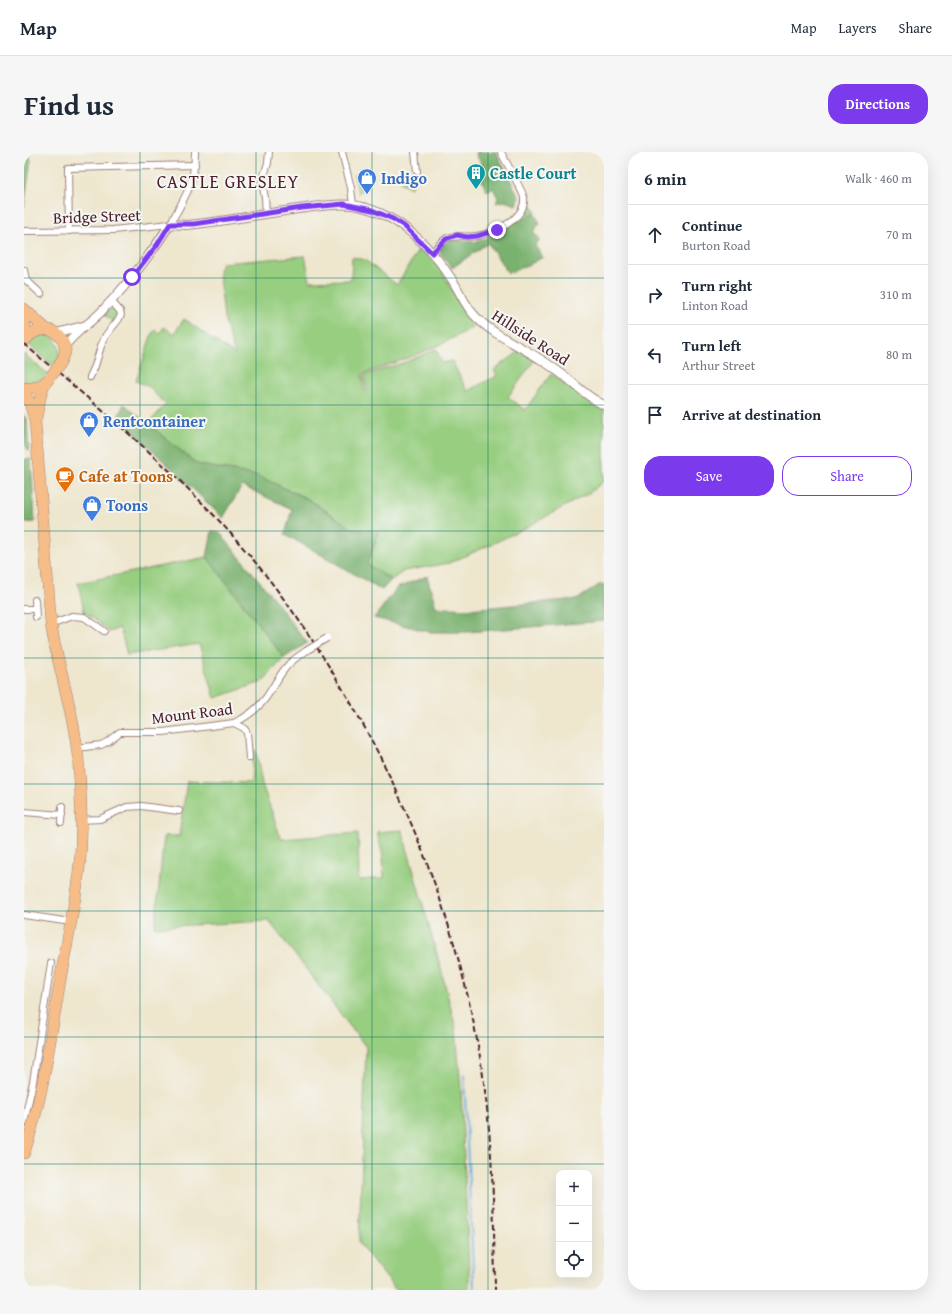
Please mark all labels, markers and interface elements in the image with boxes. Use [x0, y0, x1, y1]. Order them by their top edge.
text: Map [20, 14, 57, 42]
text: Map [791, 18, 817, 38]
text: Layers [839, 18, 877, 38]
text: Share [899, 18, 932, 38]
text: Find us [24, 84, 114, 125]
button: Directions [828, 84, 928, 124]
place label: Castle Court [490, 161, 577, 185]
building icon: Castle Court [465, 162, 487, 190]
place label: Indigo [381, 166, 427, 190]
text: 6 min [644, 166, 686, 191]
shop icon: Indigo [356, 167, 378, 195]
district label: CASTLE GRESLEY [157, 168, 299, 195]
text: Walk · 460 m [845, 169, 912, 188]
street label: Bridge Street [53, 202, 142, 230]
text: Continue [682, 215, 743, 236]
route end [488, 221, 506, 239]
icon: ahead [644, 224, 666, 246]
text: 70 m [886, 225, 912, 244]
text: Burton Road [682, 236, 750, 255]
route start [123, 268, 141, 286]
text: Turn right [682, 275, 753, 296]
icon: right [644, 284, 666, 306]
text: 310 m [880, 285, 912, 304]
text: Linton Road [682, 296, 748, 315]
street label: Hillside Road [488, 303, 575, 371]
text: Turn left [682, 335, 741, 356]
icon: left [644, 344, 666, 366]
text: 80 m [886, 345, 912, 364]
text: Arthur Street [682, 356, 755, 375]
icon: arrive [644, 404, 666, 426]
text: Arrive at destination [682, 404, 821, 425]
place label: Rentcontainer [103, 409, 206, 433]
shop icon: Rentcontainer [78, 410, 100, 438]
button: Save [644, 456, 774, 496]
button: Share [782, 456, 912, 496]
place label: Cafe at Toons [79, 464, 173, 488]
cafe icon: Cafe at Toons [54, 465, 76, 493]
place label: Toons [106, 493, 148, 517]
shop icon: Toons [81, 494, 103, 522]
street label: Mount Road [150, 696, 234, 730]
map controls [556, 1170, 592, 1278]
button: + [556, 1170, 592, 1206]
button: − [556, 1206, 592, 1242]
button: locate [556, 1242, 592, 1278]

